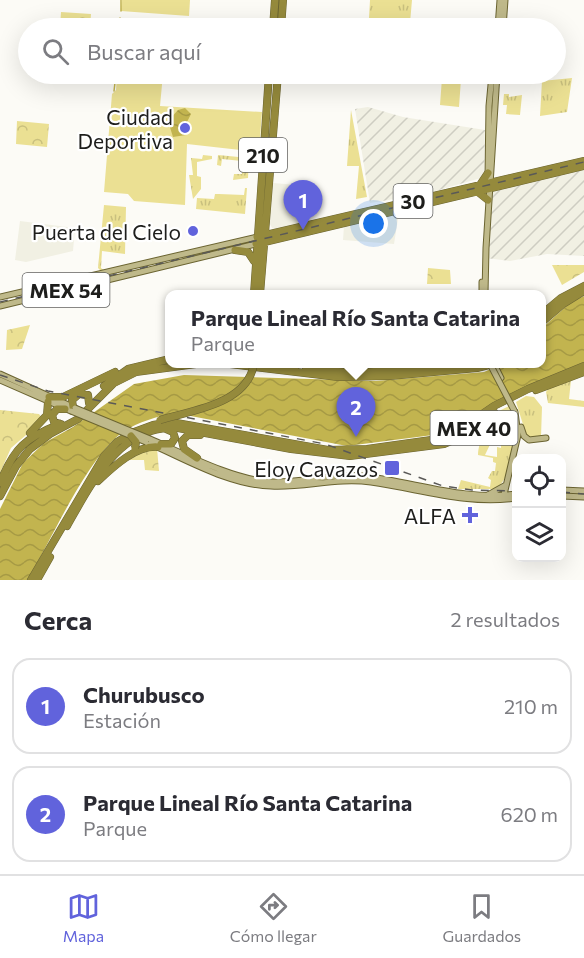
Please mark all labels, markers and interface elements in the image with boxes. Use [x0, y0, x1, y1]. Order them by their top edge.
search box [18, 18, 566, 84]
icon: search [39, 35, 72, 68]
text: Buscar aquí [87, 38, 201, 65]
place label: Ciudad Deportiva [78, 104, 173, 153]
marker: Ciudad Deportiva [178, 121, 192, 135]
road number: 210 [239, 138, 287, 172]
pin: 1 [284, 180, 322, 230]
road number: 30 [394, 184, 432, 218]
your location [359, 209, 388, 238]
place label: Puerta del Cielo [32, 219, 181, 244]
marker: Puerta del Cielo [186, 224, 200, 238]
road number: MEX 54 [22, 273, 110, 307]
popup [165, 290, 546, 368]
text: Parque Lineal Río Santa Catarina [191, 304, 520, 331]
text: Parque [191, 331, 255, 355]
pin: 2 [336, 388, 376, 437]
road number: MEX 40 [430, 411, 518, 445]
map controls [512, 454, 566, 562]
button: locate [512, 454, 566, 508]
place label: Eloy Cavazos [254, 456, 378, 481]
marker: Eloy Cavazos [383, 459, 401, 477]
place label: ALFA [404, 503, 456, 528]
marker: ALFA [461, 506, 479, 524]
button: layers [512, 508, 566, 562]
text: Cerca [24, 604, 92, 635]
text: 2 resultados [450, 607, 560, 631]
text: Churubusco [83, 681, 205, 708]
text: 1 [41, 694, 50, 718]
text: 210 m [504, 694, 558, 718]
text: Estación [83, 708, 161, 732]
text: Parque Lineal Río Santa Catarina [83, 789, 412, 816]
text: 2 [40, 802, 51, 826]
text: 620 m [501, 802, 558, 826]
text: Parque [83, 816, 147, 840]
tab: Mapa [63, 890, 104, 945]
tab: Cómo llegar [230, 890, 317, 945]
tab: Guardados [442, 890, 521, 945]

